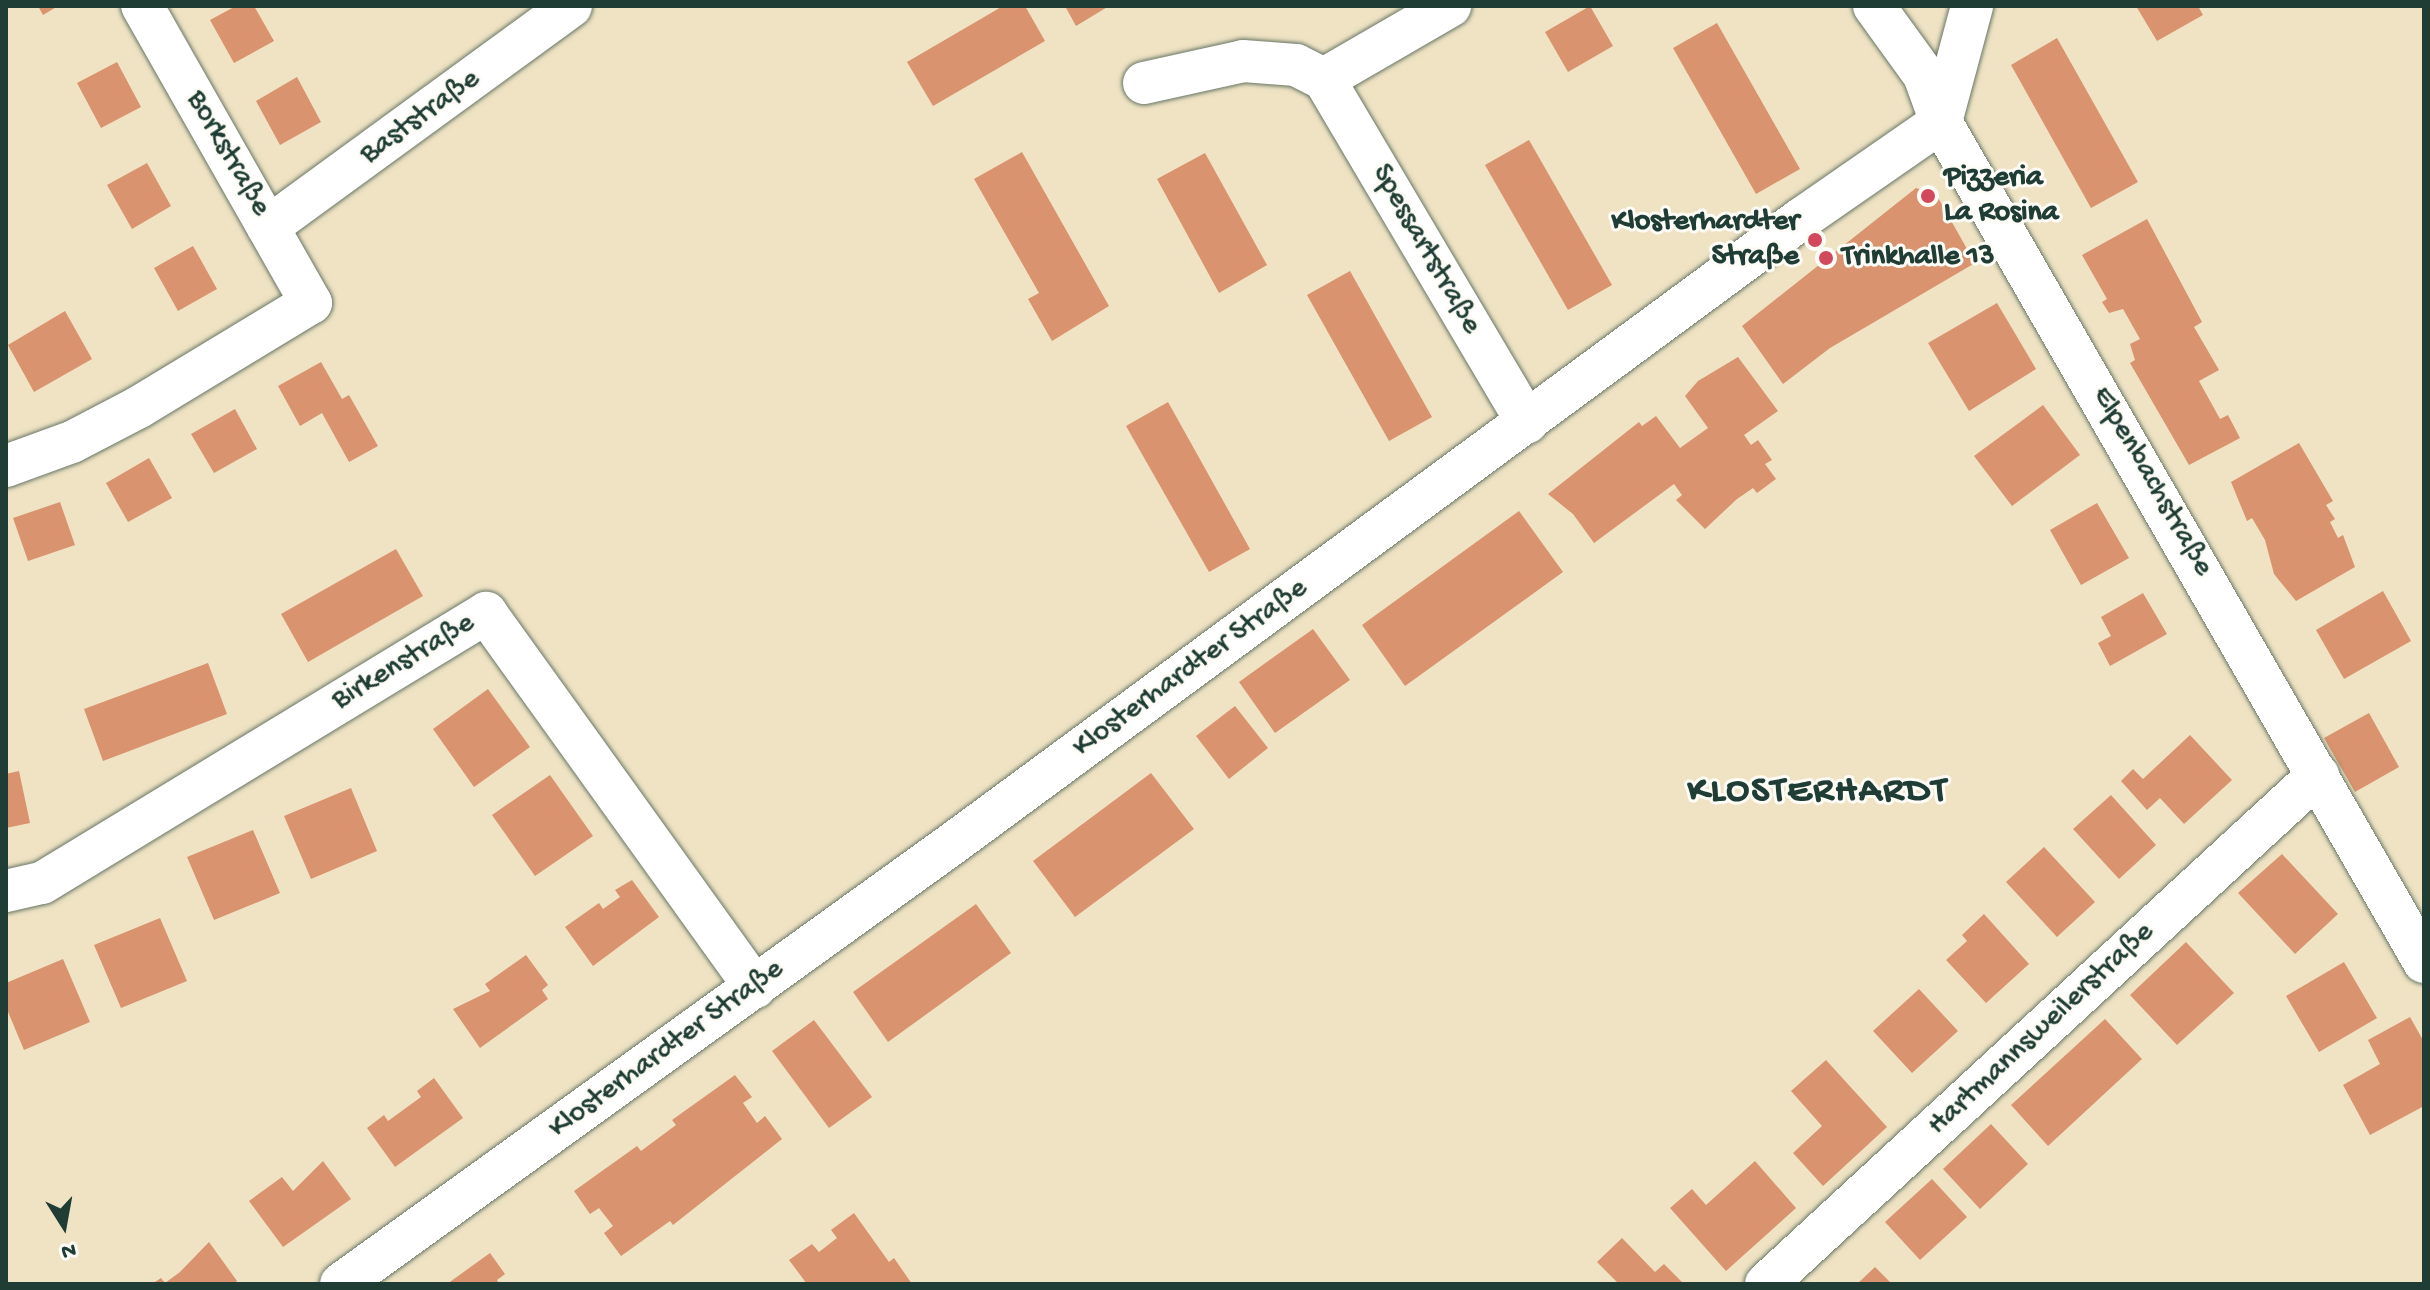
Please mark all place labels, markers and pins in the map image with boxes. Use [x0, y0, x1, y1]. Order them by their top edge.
place label: Pizzeria La Rosina [1944, 161, 2058, 232]
marker: Pizzeria La Rosina [1919, 187, 1937, 205]
place label: Klosterhardter Straße [1612, 205, 1799, 276]
marker: Klosterhardter Straße [1806, 231, 1824, 249]
place label: Trinkhalle 13 [1842, 240, 1995, 276]
marker: Trinkhalle 13 [1817, 249, 1835, 267]

